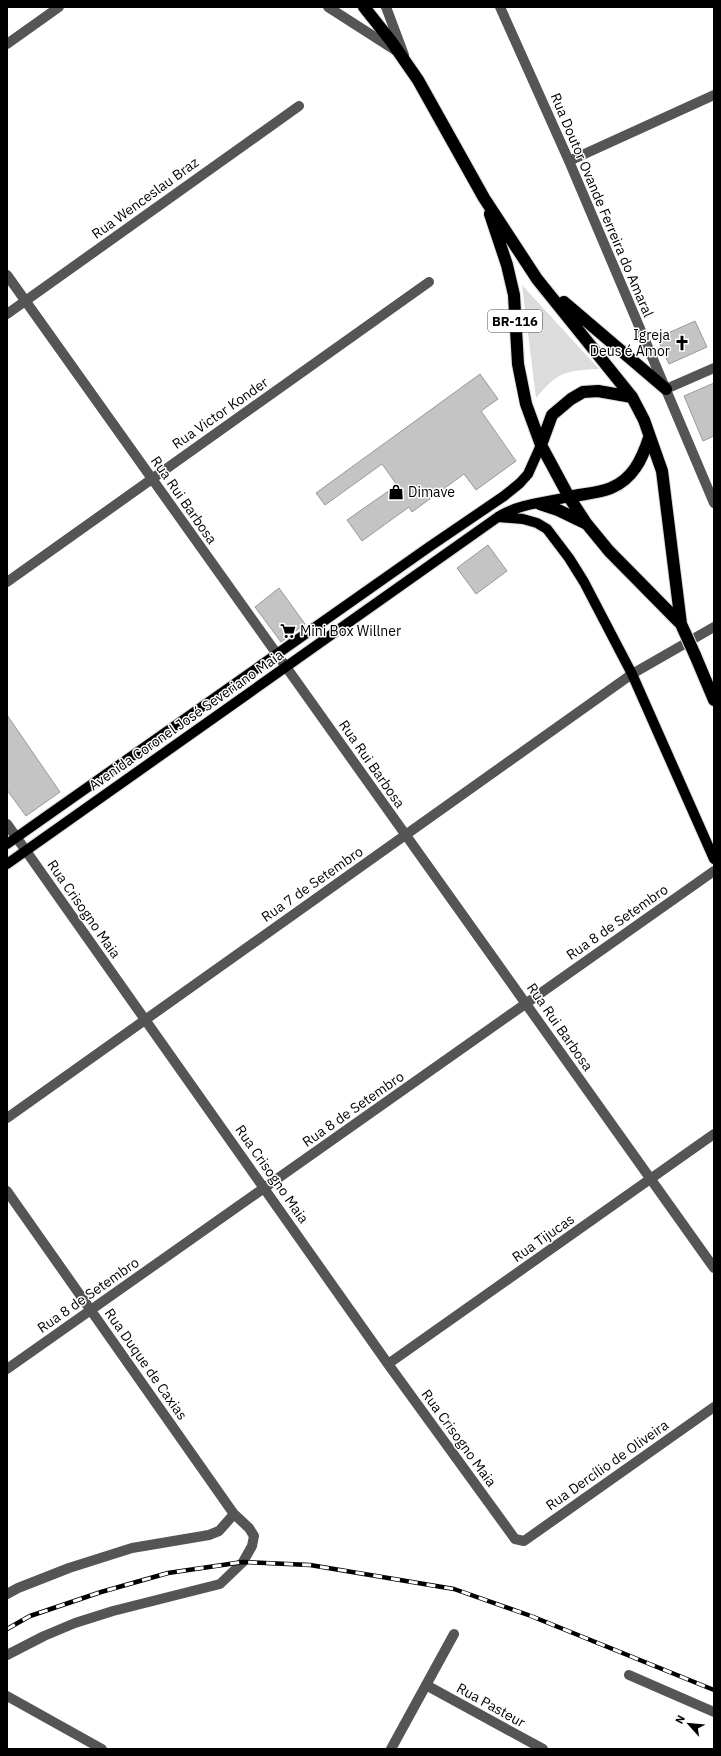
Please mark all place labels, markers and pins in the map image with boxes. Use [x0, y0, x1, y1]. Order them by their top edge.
place label: Igreja Deus é Amor [590, 326, 671, 360]
church icon: Igreja Deus é Amor [673, 334, 691, 352]
shop icon: Dimave [387, 483, 405, 501]
place label: Dimave [408, 483, 455, 501]
supermarket icon: Mini Box Willner [279, 622, 297, 640]
place label: Mini Box Willner [300, 622, 401, 640]

